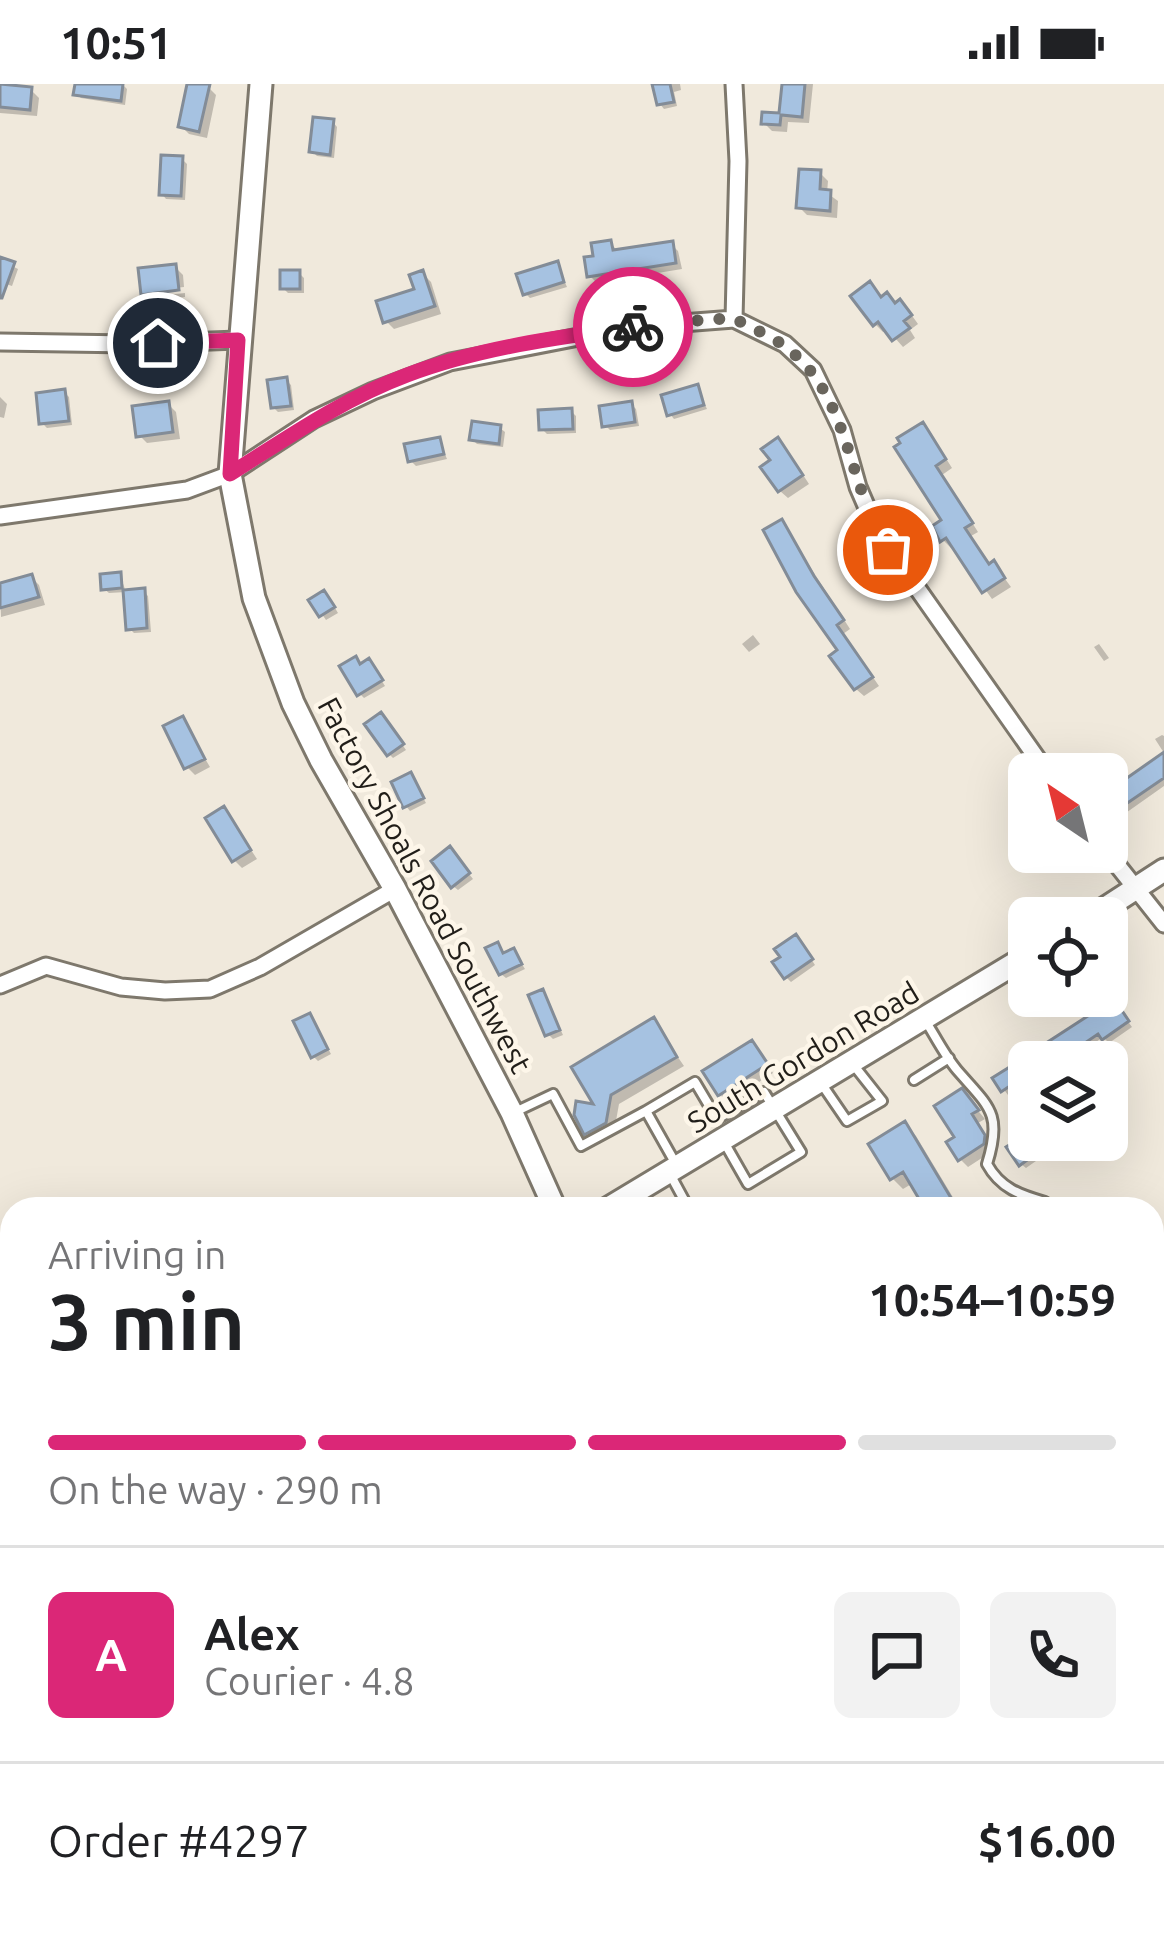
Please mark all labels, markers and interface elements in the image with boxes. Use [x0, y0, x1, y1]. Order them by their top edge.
text: 10:51 [60, 17, 173, 68]
courier [573, 267, 693, 387]
pin [107, 292, 209, 394]
icon: bike [600, 294, 666, 360]
icon: home [125, 310, 191, 376]
pin [837, 499, 939, 601]
icon: bag [855, 517, 921, 583]
street label: Factory Shoals Road Southwest [311, 692, 539, 1079]
north arrow [1008, 753, 1128, 873]
map controls [1008, 753, 1128, 1161]
button: locate [1008, 897, 1128, 1017]
street label: South Gordon Road [681, 975, 925, 1139]
button: layers [1008, 1041, 1128, 1161]
text: Arriving in [48, 1233, 226, 1276]
text: 10:54–10:59 [868, 1274, 1116, 1325]
text: 3 min [48, 1277, 245, 1365]
text: On the way · 290 m [48, 1468, 383, 1511]
button: chat [834, 1592, 960, 1718]
button: phone [990, 1592, 1116, 1718]
text: Alex [204, 1608, 300, 1659]
text: A [95, 1629, 127, 1680]
text: Courier · 4.8 [204, 1659, 415, 1702]
text: Order #4297 [48, 1815, 310, 1866]
text: $16.00 [978, 1815, 1116, 1866]

